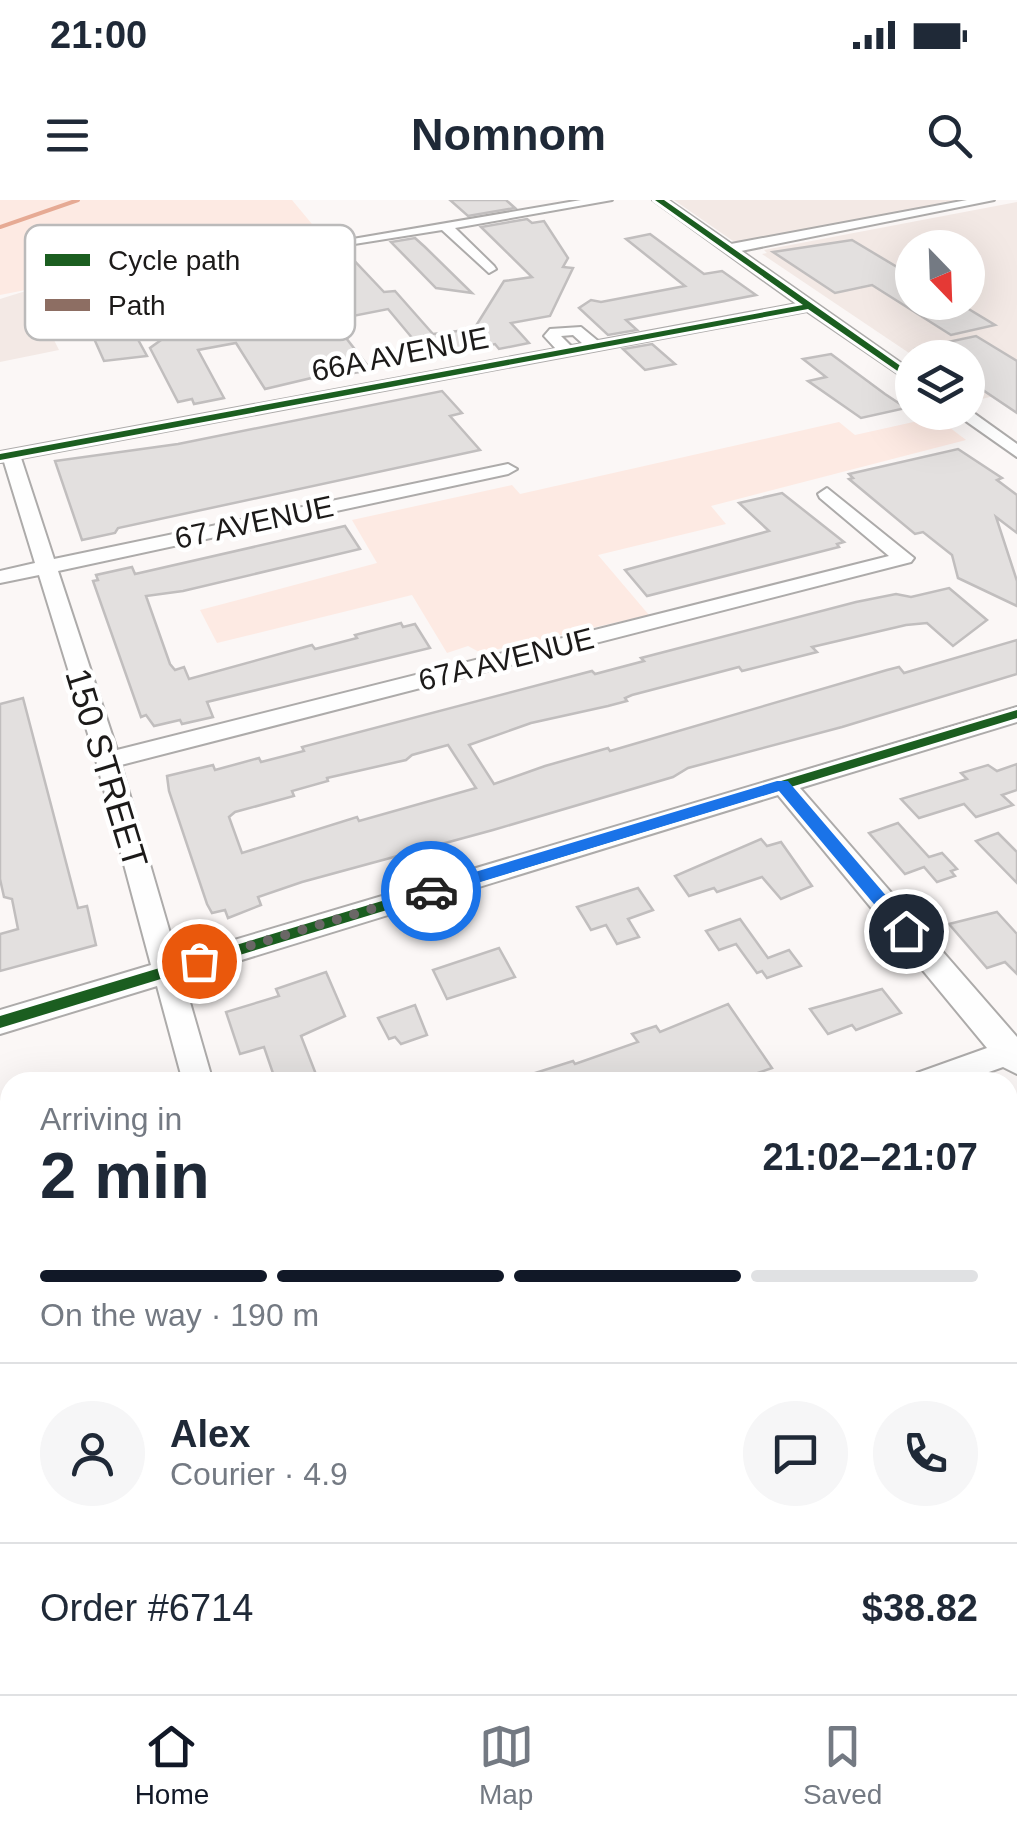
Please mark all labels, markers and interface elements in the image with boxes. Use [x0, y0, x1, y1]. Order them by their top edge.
text: 21:00 [50, 14, 147, 56]
icon: menu [40, 108, 95, 163]
icon: search [922, 108, 977, 163]
text: Nomnom [411, 109, 606, 160]
legend [25, 225, 355, 340]
north arrow [895, 230, 985, 320]
map controls [895, 230, 985, 430]
text: Cycle path [108, 245, 240, 276]
text: Path [108, 290, 166, 321]
street label: 66A AVENUE [309, 321, 491, 387]
button: layers [895, 340, 985, 430]
street label: 67 AVENUE [172, 489, 336, 555]
street label: 67A AVENUE [415, 621, 597, 697]
street label: 150 STREET [58, 664, 156, 872]
courier [381, 841, 481, 941]
icon: car [404, 864, 459, 919]
pin [864, 889, 949, 974]
icon: home [879, 904, 934, 959]
pin [157, 919, 242, 1004]
icon: bag [172, 934, 227, 989]
text: Arriving in [40, 1101, 182, 1137]
text: 21:02–21:07 [762, 1136, 978, 1178]
text: 2 min [40, 1139, 210, 1212]
text: On the way · 190 m [40, 1297, 319, 1333]
button: person [40, 1401, 145, 1506]
button: chat [743, 1401, 848, 1506]
button: phone [873, 1401, 978, 1506]
text: Alex [170, 1413, 250, 1455]
text: Courier · 4.9 [170, 1456, 348, 1492]
text: Order #6714 [40, 1587, 253, 1629]
text: $38.82 [862, 1587, 978, 1629]
tab: Home [135, 1719, 209, 1811]
tab: Map [479, 1719, 534, 1811]
tab: Saved [803, 1719, 882, 1811]

